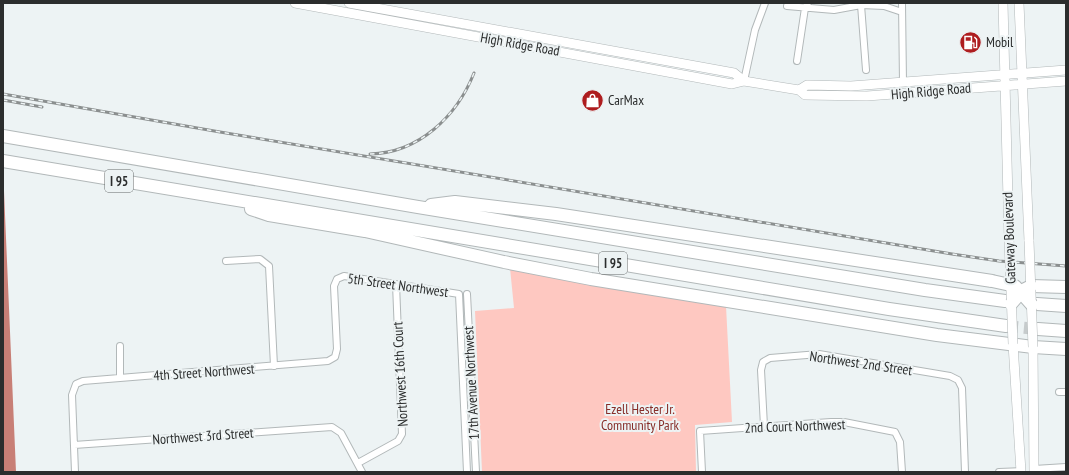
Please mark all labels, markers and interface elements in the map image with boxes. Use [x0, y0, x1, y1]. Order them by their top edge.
street label: High Ridge Road [479, 28, 561, 60]
fuel station icon: Mobil [957, 29, 983, 55]
place label: Mobil [986, 33, 1014, 51]
street label: High Ridge Road [890, 79, 972, 103]
shop icon: CarMax [580, 87, 606, 113]
place label: CarMax [608, 91, 644, 109]
road number: I 95 [105, 170, 133, 192]
street label: Gateway Boulevard [998, 192, 1020, 284]
road number: I 95 [599, 252, 627, 274]
street label: 5th Street Northwest [346, 269, 450, 301]
street label: Northwest 16th Court [388, 321, 412, 427]
street label: 17th Avenue Northwest [459, 326, 483, 440]
street label: Northwest 2nd Street [808, 347, 914, 379]
street label: 4th Street Northwest [153, 359, 255, 385]
park label: Ezell Hester Jr. Community Park [601, 400, 680, 434]
street label: 2nd Court Northwest [744, 415, 846, 437]
street label: Northwest 3rd Street [152, 423, 254, 449]

